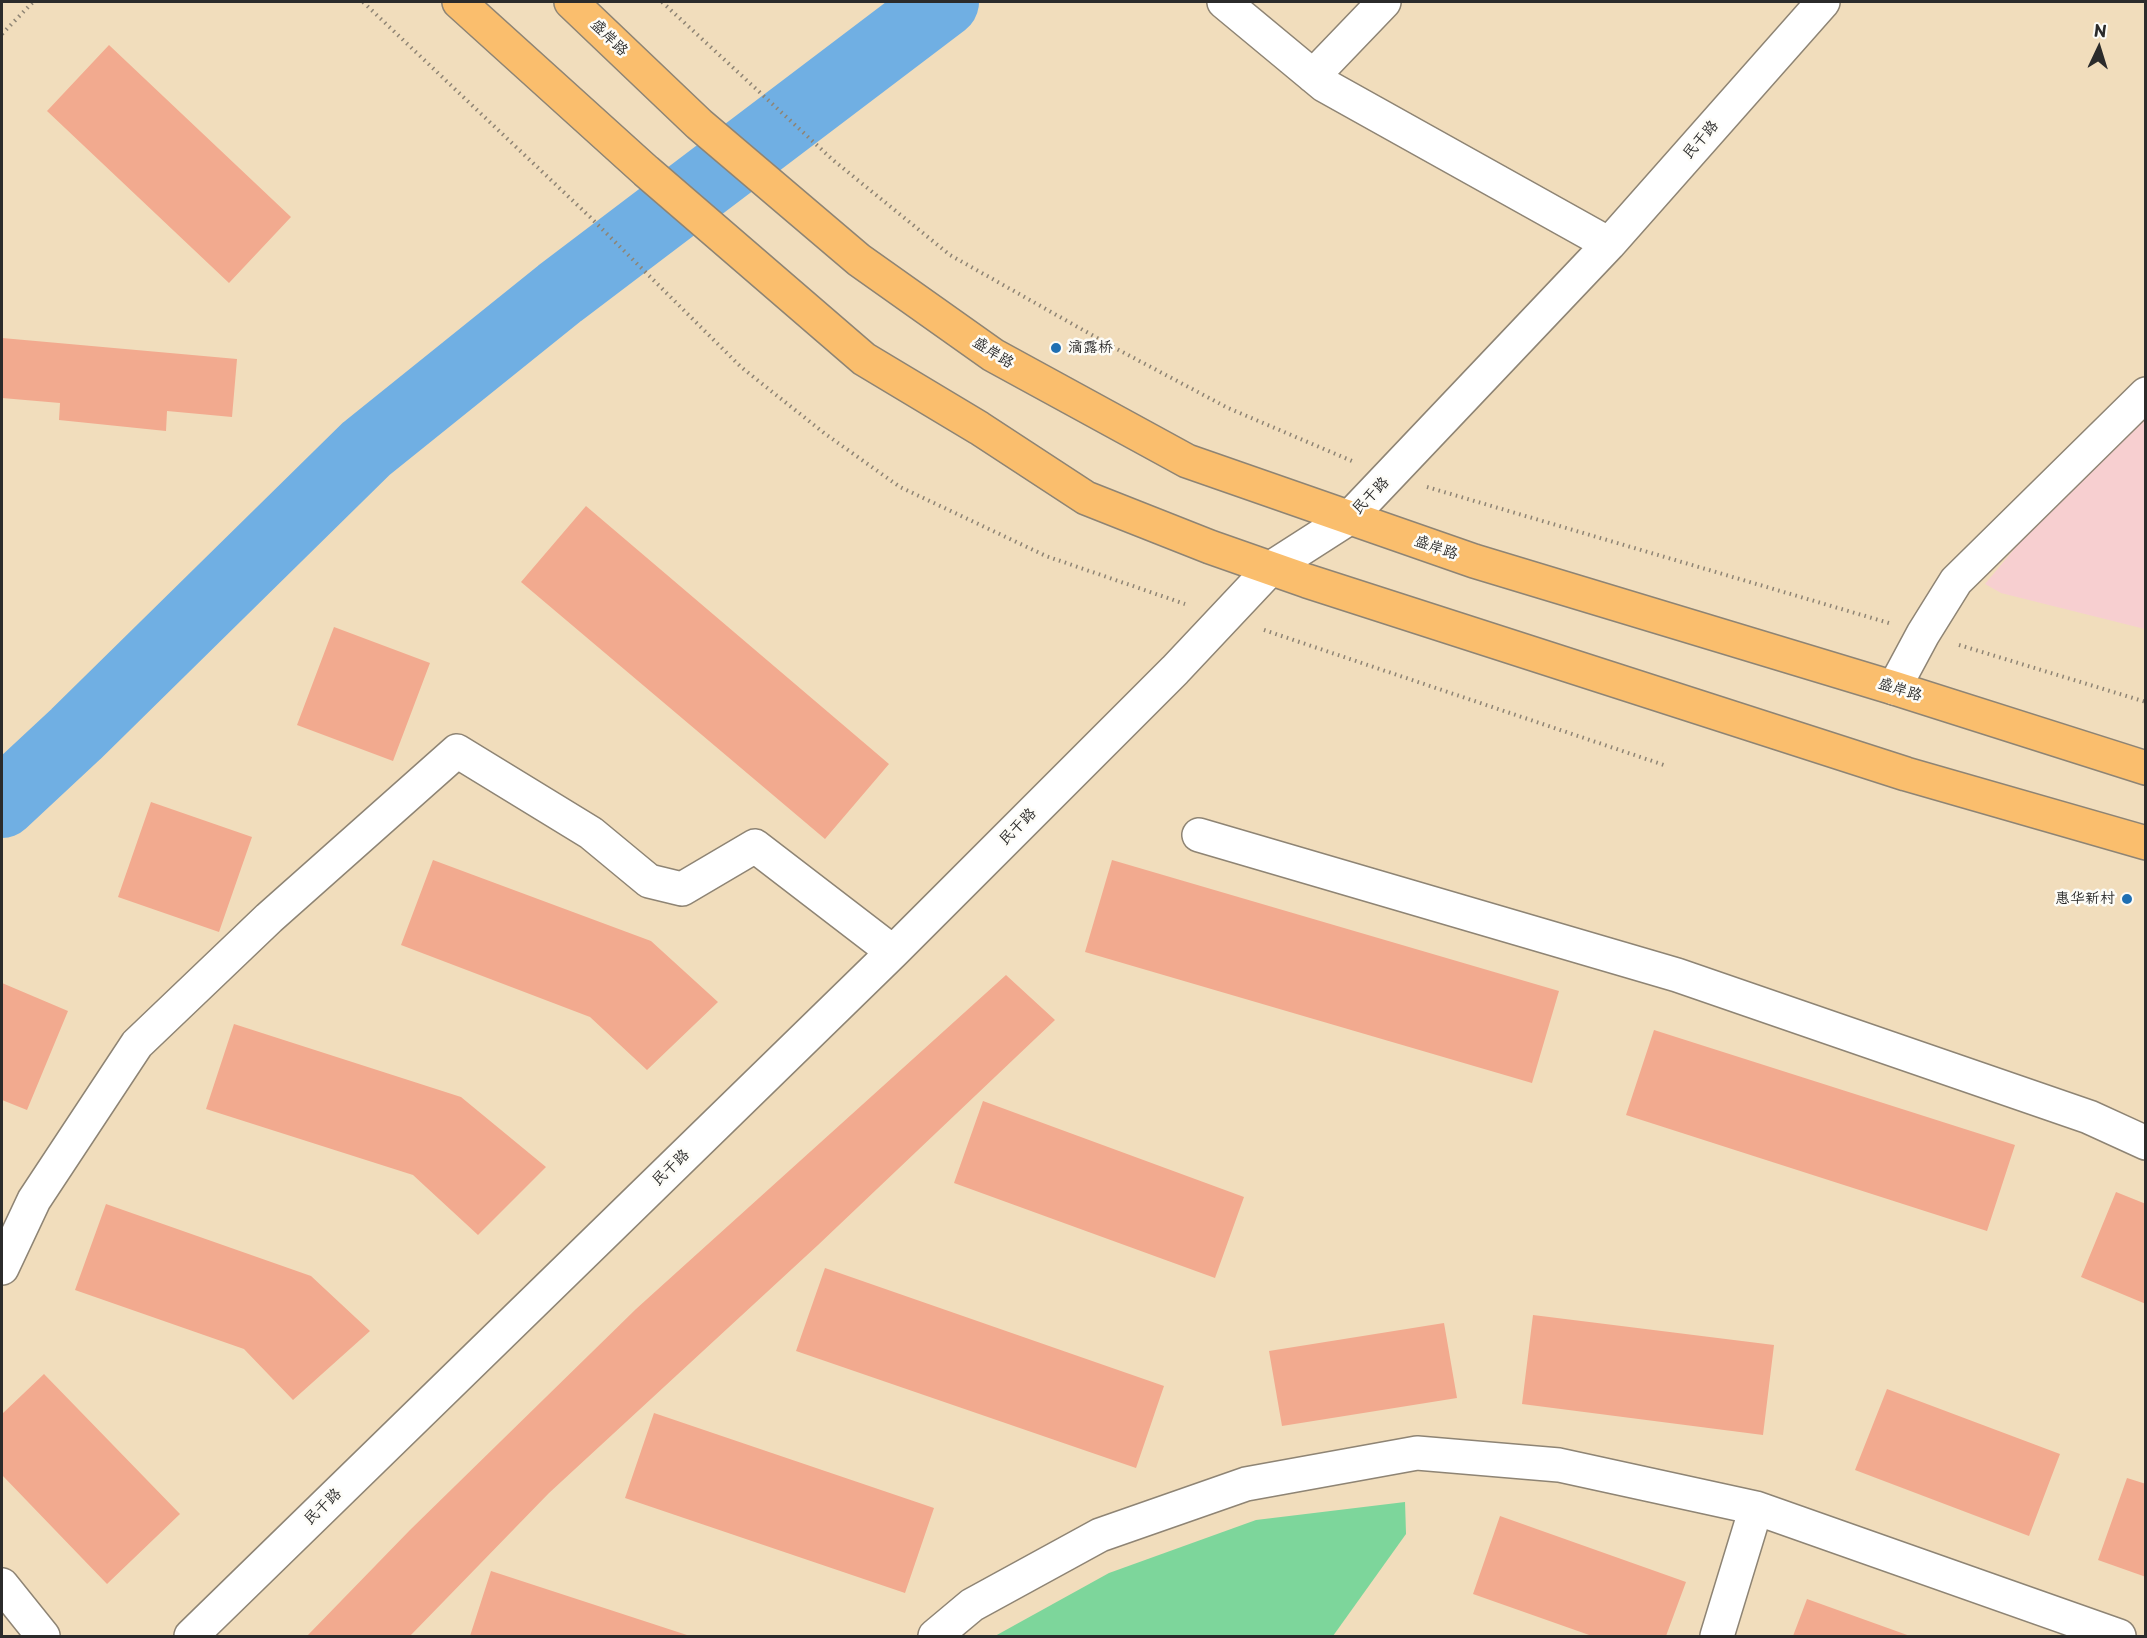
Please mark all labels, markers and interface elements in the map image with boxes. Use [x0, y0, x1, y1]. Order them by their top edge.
street label: 盛岸路 [587, 16, 631, 60]
north arrow [2069, 18, 2129, 78]
text: N [2093, 18, 2107, 42]
street label: 民干路 [1679, 117, 1723, 163]
street label: 盛岸路 [969, 333, 1017, 373]
place label: 滴露桥 [1068, 339, 1113, 357]
marker: 滴露桥 [1049, 341, 1063, 355]
street label: 民干路 [1349, 474, 1393, 518]
street label: 盛岸路 [1412, 532, 1460, 564]
street label: 盛岸路 [1876, 675, 1924, 705]
street label: 民干路 [996, 805, 1040, 849]
place label: 惠华新村 [2055, 890, 2115, 908]
marker: 惠华新村 [2120, 892, 2134, 906]
street label: 民干路 [649, 1146, 693, 1190]
street label: 民干路 [301, 1485, 345, 1529]

